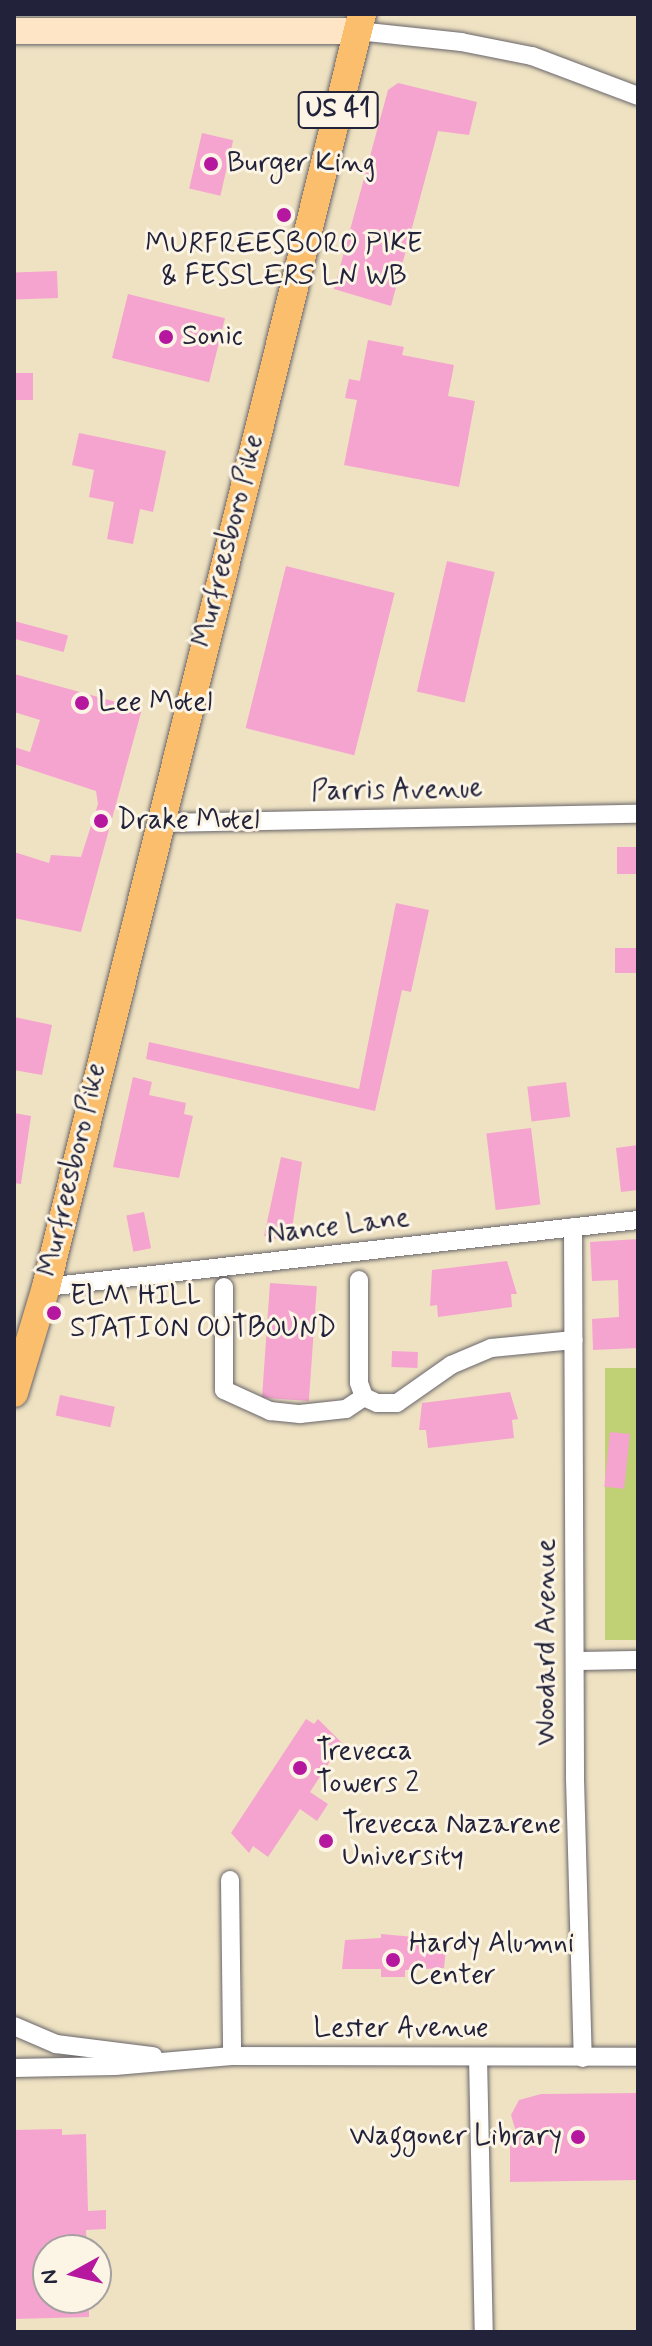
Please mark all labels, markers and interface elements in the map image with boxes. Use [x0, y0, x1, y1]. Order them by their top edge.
road number: US 41 [296, 88, 380, 132]
place label: Burger King [227, 147, 371, 181]
marker: Burger King [202, 155, 220, 173]
marker: MURFREESBORO PIKE & FESSLERS LN WB [275, 206, 293, 224]
place label: MURFREESBORO PIKE & FESSLERS LN WB [139, 228, 429, 294]
place label: Sonic [182, 320, 243, 354]
marker: Sonic [157, 328, 175, 346]
street label: Murfreesboro Pike [186, 431, 272, 651]
place label: Lee Motel [98, 686, 212, 720]
marker: Lee Motel [73, 694, 91, 712]
street label: Parris Avenue [312, 773, 482, 809]
place label: Drake Motel [117, 804, 260, 838]
marker: Drake Motel [92, 812, 110, 830]
street label: Murfreesboro Pike [32, 1060, 114, 1280]
street label: Nance Lane [266, 1202, 410, 1252]
place label: ELM HILL STATION OUTBOUND [70, 1280, 336, 1346]
marker: ELM HILL STATION OUTBOUND [45, 1304, 63, 1322]
street label: Woodard Avenue [530, 1542, 564, 1742]
place label: Trevecca Towers 2 [316, 1735, 419, 1801]
marker: Trevecca Towers 2 [291, 1759, 309, 1777]
place label: Trevecca Nazarene University [342, 1808, 560, 1874]
marker: Trevecca Nazarene University [317, 1832, 335, 1850]
place label: Hardy Alumni Center [409, 1927, 578, 1993]
marker: Hardy Alumni Center [384, 1951, 402, 1969]
street label: Lester Avenue [315, 2012, 487, 2046]
place label: Waggoner Library [345, 2120, 562, 2154]
marker: Waggoner Library [569, 2128, 587, 2146]
north arrow [32, 2234, 112, 2314]
text: N [35, 2268, 65, 2286]

